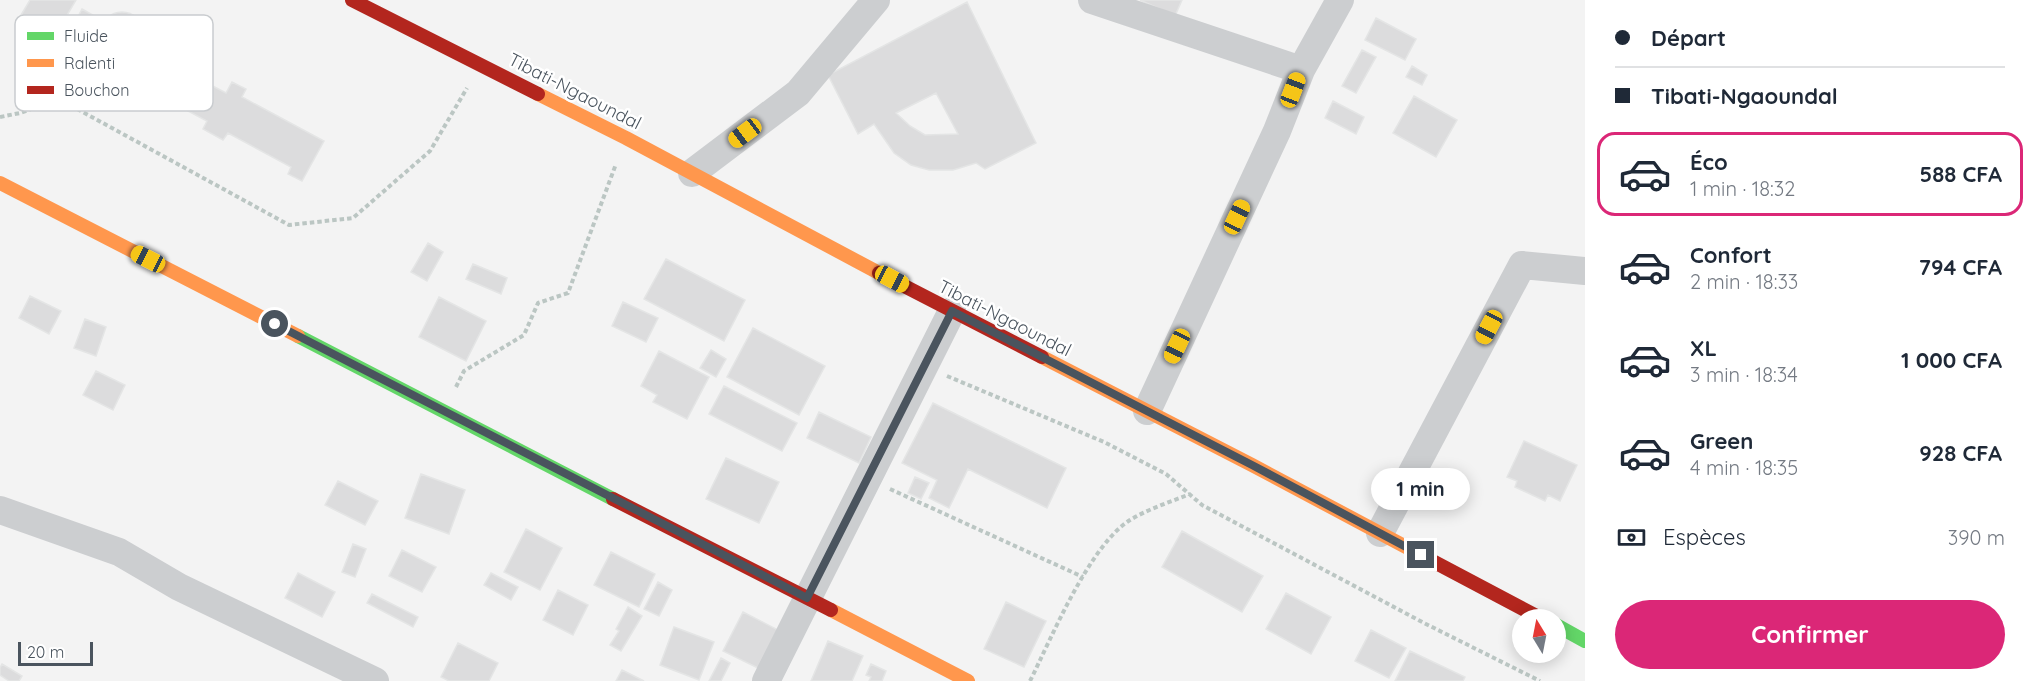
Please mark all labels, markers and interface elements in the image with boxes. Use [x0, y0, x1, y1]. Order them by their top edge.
legend [15, 15, 213, 111]
text: Départ [1651, 24, 1726, 52]
text: Fluide [64, 26, 108, 46]
street label: Tibati-Ngaoundal [505, 48, 645, 134]
text: Ralenti [64, 53, 115, 73]
car [1278, 70, 1308, 110]
text: Bouchon [64, 80, 129, 100]
text: Tibati-Ngaoundal [1651, 82, 1838, 110]
car [725, 115, 765, 151]
icon: car [1618, 147, 1672, 201]
text: Éco [1690, 148, 1728, 176]
text: 588 CFA [1920, 160, 2002, 188]
text: 1 min · 18:32 [1690, 176, 1795, 201]
car [1221, 197, 1253, 237]
icon: car [1618, 240, 1672, 294]
text: Confort [1690, 241, 1772, 269]
car [128, 243, 168, 275]
text: 794 CFA [1919, 253, 2002, 281]
car [872, 263, 912, 295]
text: 2 min · 18:33 [1690, 269, 1798, 294]
street label: Tibati-Ngaoundal [935, 275, 1075, 361]
car [1473, 307, 1505, 347]
route start [261, 310, 288, 337]
car [1161, 326, 1193, 366]
icon: car [1618, 333, 1672, 387]
text: XL [1690, 334, 1717, 362]
text: 1 000 CFA [1901, 346, 2002, 374]
text: 3 min · 18:34 [1690, 362, 1798, 387]
icon: car [1618, 426, 1672, 480]
text: Green [1690, 427, 1753, 455]
text: 928 CFA [1919, 439, 2002, 467]
text: 4 min · 18:35 [1690, 455, 1798, 480]
callout: 1 min [1372, 468, 1470, 510]
text: 1 min [1396, 476, 1445, 501]
icon: cash [1615, 521, 1648, 554]
text: Espèces [1663, 523, 1746, 551]
text: 390 m [1948, 525, 2005, 550]
route end [1407, 541, 1434, 568]
button: Confirmer [1615, 600, 2005, 669]
north arrow [1512, 609, 1566, 663]
map controls [1512, 609, 1566, 663]
scale bar [18, 639, 93, 666]
text: 20 m [27, 642, 64, 662]

